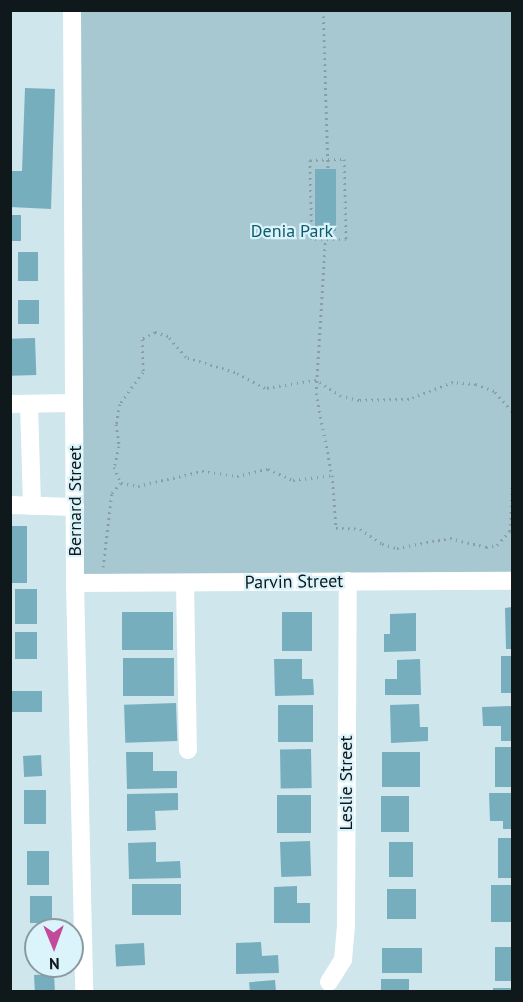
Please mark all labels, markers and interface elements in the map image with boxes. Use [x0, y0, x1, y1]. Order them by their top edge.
park label: Denia Park [251, 220, 333, 242]
street label: Bernard Street [64, 445, 86, 557]
street label: Parvin Street [245, 570, 343, 594]
street label: Leslie Street [335, 736, 357, 830]
north arrow [24, 918, 84, 978]
text: N [49, 954, 60, 974]

